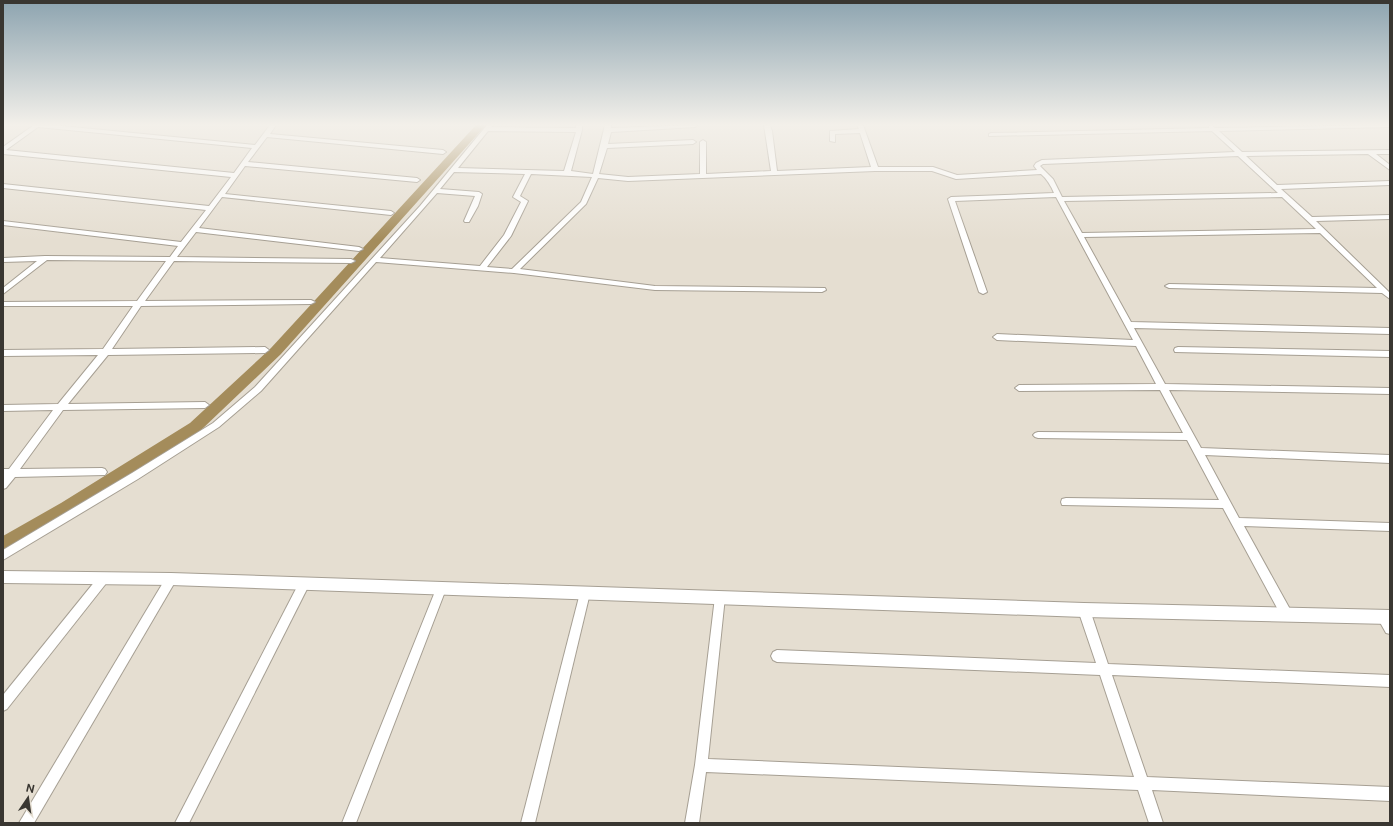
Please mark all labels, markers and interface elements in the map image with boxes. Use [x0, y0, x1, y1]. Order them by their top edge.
north arrow [8, 778, 48, 818]
text: N [25, 781, 36, 795]

